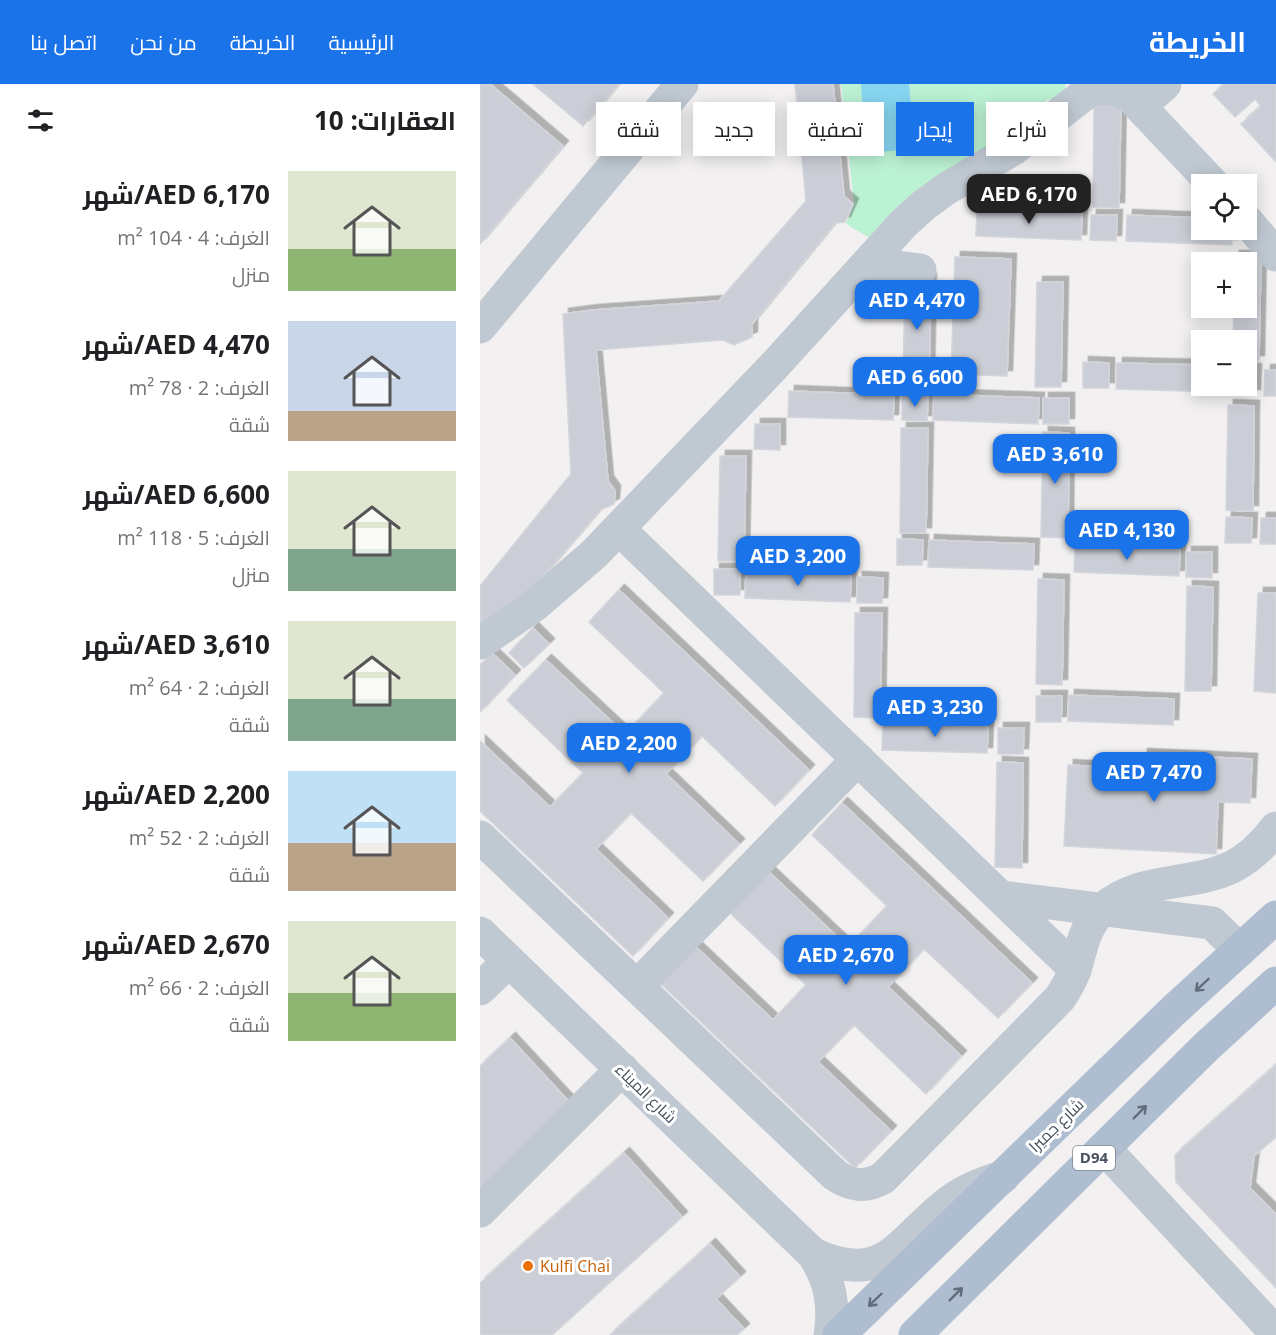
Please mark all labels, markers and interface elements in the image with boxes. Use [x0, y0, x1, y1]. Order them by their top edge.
text: الخريطة [1149, 22, 1246, 60]
text: اتصل بنا [30, 28, 97, 56]
text: من نحن [130, 28, 197, 56]
text: الخريطة [230, 28, 295, 56]
text: الرئيسية [328, 28, 394, 56]
text: العقارات: 10 [314, 102, 456, 138]
chip: شقة [596, 102, 681, 156]
chip: جديد [693, 102, 775, 156]
chip: تصفية [787, 102, 884, 156]
chip: إيجار [896, 102, 974, 156]
chip: شراء [986, 102, 1068, 156]
icon: filters [24, 104, 57, 137]
pin: AED 6,170 [960, 174, 1098, 225]
map controls [1191, 174, 1257, 396]
button: locate [1191, 174, 1257, 240]
text: AED 6,170/شهر [83, 176, 270, 212]
text: AED 6,170 [981, 180, 1077, 207]
icon: home [336, 195, 408, 267]
text: الغرف: 4 · 104 m² [117, 224, 270, 251]
button: + [1191, 252, 1257, 318]
text: منزل [232, 261, 270, 288]
pin: AED 4,470 [848, 280, 986, 331]
text: AED 4,470 [869, 286, 965, 313]
text: AED 4,470/شهر [83, 326, 270, 362]
button: − [1191, 330, 1257, 396]
icon: home [336, 345, 408, 417]
pin: AED 6,600 [846, 357, 984, 408]
text: AED 6,600 [867, 363, 963, 390]
text: الغرف: 2 · 78 m² [129, 374, 270, 401]
text: شقة [229, 411, 270, 438]
pin: AED 3,610 [986, 434, 1124, 485]
text: AED 3,610 [1007, 440, 1103, 467]
text: AED 6,600/شهر [83, 476, 270, 512]
icon: home [336, 495, 408, 567]
pin: AED 4,130 [1058, 510, 1196, 561]
text: AED 4,130 [1079, 516, 1175, 543]
text: الغرف: 5 · 118 m² [117, 524, 270, 551]
pin: AED 3,200 [729, 536, 867, 587]
text: AED 3,200 [750, 542, 846, 569]
text: منزل [232, 561, 270, 588]
text: AED 3,610/شهر [83, 626, 270, 662]
icon: home [336, 645, 408, 717]
text: الغرف: 2 · 64 m² [129, 674, 270, 701]
pin: AED 3,230 [866, 687, 1004, 738]
text: AED 3,230 [887, 693, 983, 720]
text: شقة [229, 711, 270, 738]
pin: AED 2,200 [560, 723, 698, 774]
text: AED 2,200 [581, 729, 677, 756]
pin: AED 7,470 [1085, 752, 1223, 803]
text: AED 7,470 [1106, 758, 1202, 785]
text: AED 2,200/شهر [83, 776, 270, 812]
icon: home [336, 795, 408, 867]
text: الغرف: 2 · 52 m² [129, 824, 270, 851]
text: شقة [229, 861, 270, 888]
text: AED 2,670/شهر [83, 926, 270, 962]
pin: AED 2,670 [777, 935, 915, 986]
text: AED 2,670 [798, 941, 894, 968]
icon: home [336, 945, 408, 1017]
text: الغرف: 2 · 66 m² [129, 974, 270, 1001]
one-way arrow [1194, 978, 1209, 992]
text: شقة [229, 1011, 270, 1038]
street label: شارع الميناء [610, 1058, 682, 1129]
street label: شارع جميرا [1024, 1093, 1089, 1157]
one-way arrow [1132, 1105, 1147, 1120]
road number: D94 [1073, 1146, 1115, 1170]
place label: Kulfi Chai [540, 1255, 610, 1277]
marker: Kulfi Chai [521, 1259, 535, 1273]
one-way arrow [949, 1286, 964, 1301]
one-way arrow [868, 1293, 883, 1307]

